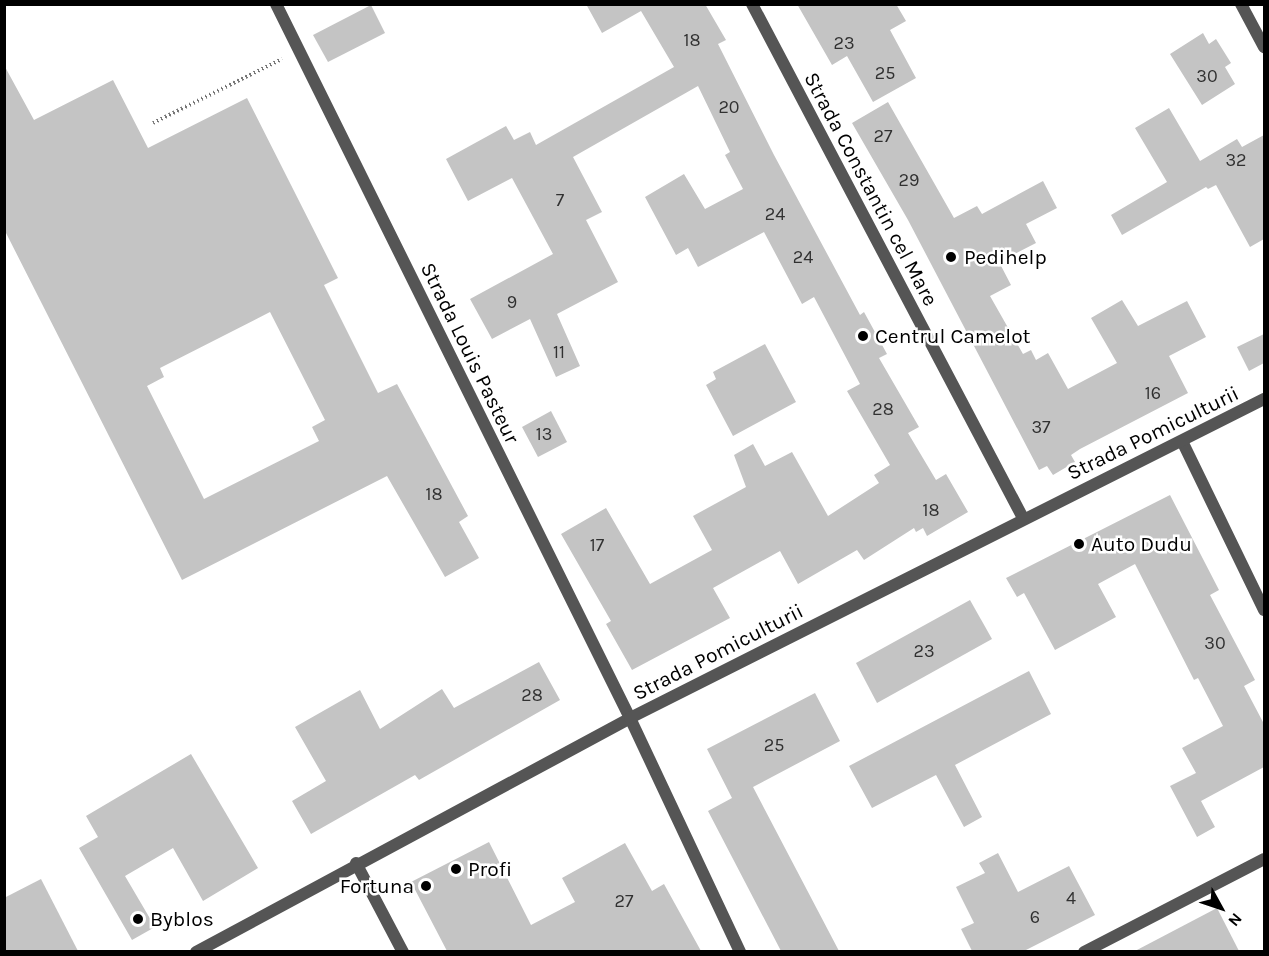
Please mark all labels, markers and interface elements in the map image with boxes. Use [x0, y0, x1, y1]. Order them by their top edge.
house number: 18 [683, 29, 701, 51]
house number: 23 [833, 32, 855, 54]
house number: 25 [875, 62, 895, 84]
house number: 30 [1196, 65, 1218, 87]
street label: Strada Constantin cel Mare [799, 68, 943, 310]
house number: 20 [718, 96, 740, 118]
house number: 27 [874, 125, 892, 147]
house number: 32 [1225, 149, 1247, 171]
house number: 29 [899, 169, 919, 191]
house number: 7 [556, 189, 564, 211]
house number: 24 [765, 203, 785, 225]
place label: Pedihelp [964, 244, 1047, 270]
house number: 24 [793, 246, 813, 268]
marker: Pedihelp [942, 248, 960, 266]
street label: Strada Louis Pasteur [415, 258, 525, 448]
house number: 9 [507, 291, 517, 313]
place label: Centrul Camelot [875, 323, 1031, 349]
marker: Centrul Camelot [856, 329, 870, 343]
house number: 11 [553, 341, 565, 363]
street label: Strada Pomiculturii [1063, 380, 1243, 486]
house number: 16 [1145, 382, 1161, 404]
house number: 28 [872, 398, 894, 420]
house number: 37 [1031, 416, 1051, 438]
house number: 13 [536, 423, 552, 445]
house number: 18 [425, 483, 443, 505]
house number: 18 [922, 499, 940, 521]
place label: Auto Dudu [1091, 531, 1192, 557]
house number: 17 [590, 534, 604, 556]
marker: Auto Dudu [1072, 537, 1086, 551]
street label: Strada Pomiculturii [629, 598, 807, 706]
house number: 30 [1204, 632, 1226, 654]
house number: 23 [913, 640, 935, 662]
house number: 28 [521, 684, 543, 706]
house number: 25 [764, 734, 784, 756]
place label: Profi [468, 856, 512, 882]
marker: Profi [449, 862, 463, 876]
place label: Fortuna [340, 873, 414, 899]
north arrow [1191, 878, 1251, 938]
marker: Fortuna [419, 879, 433, 893]
house number: 4 [1066, 887, 1076, 909]
house number: 27 [615, 890, 633, 912]
place label: Byblos [150, 906, 214, 932]
house number: 6 [1030, 906, 1040, 928]
text: N [1224, 909, 1246, 930]
marker: Byblos [131, 912, 145, 926]

